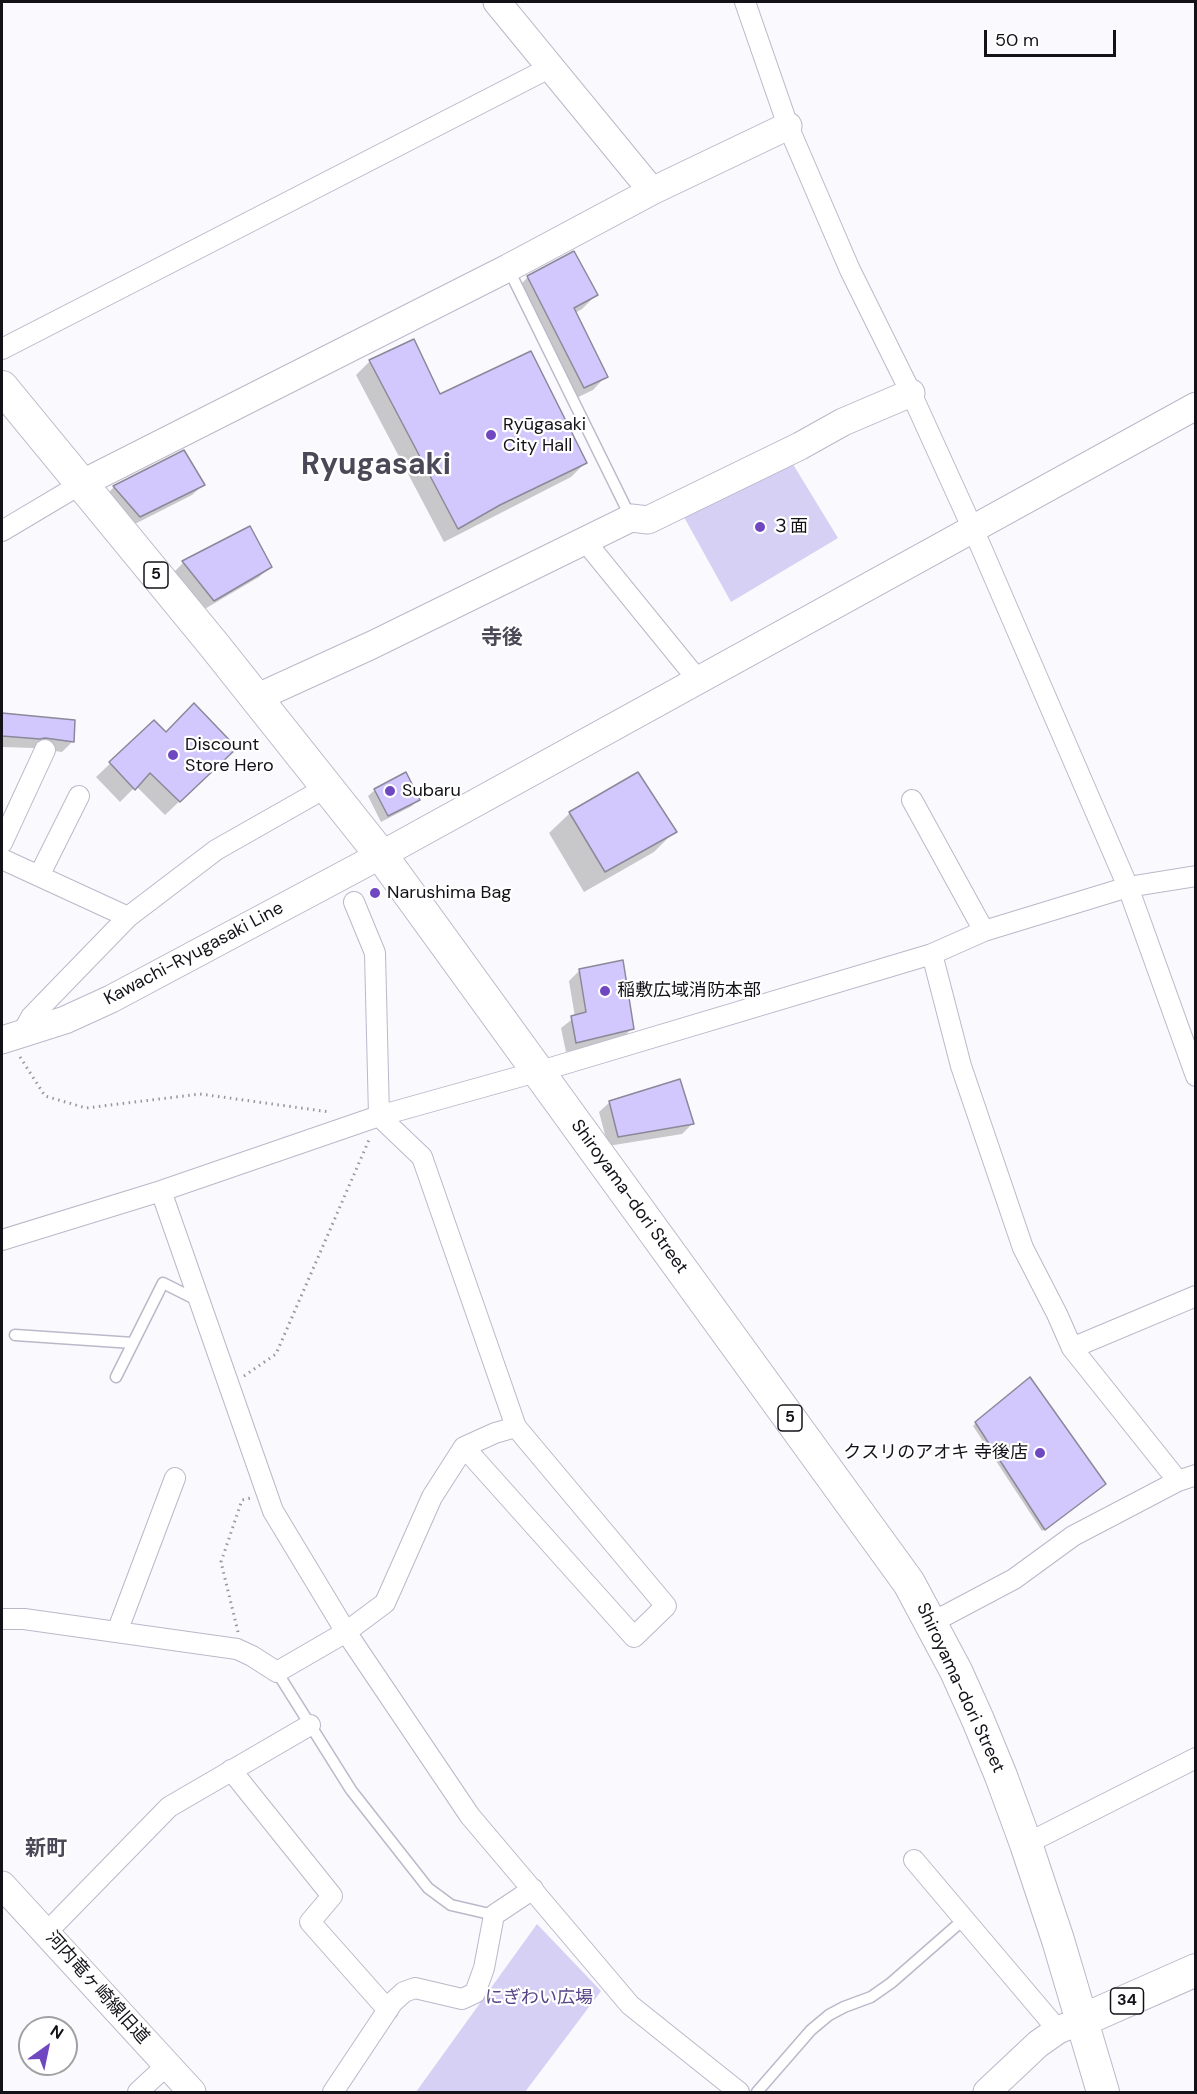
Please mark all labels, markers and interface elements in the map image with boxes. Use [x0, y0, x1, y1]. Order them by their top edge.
scale bar [987, 18, 1119, 56]
text: 50 m [995, 28, 1039, 52]
place label: Ryūgasaki City Hall [503, 414, 586, 456]
marker: Ryūgasaki City Hall [484, 428, 498, 442]
district label: Ryugasaki [301, 448, 451, 484]
place label: ３面 [772, 516, 808, 538]
marker: ３面 [753, 520, 767, 534]
road number: 5 [144, 562, 168, 588]
district label: 寺後 [481, 625, 523, 651]
place label: Discount Store Hero [185, 734, 274, 777]
marker: Discount Store Hero [166, 748, 180, 762]
place label: Subaru [402, 780, 461, 802]
marker: Subaru [383, 784, 397, 798]
place label: Narushima Bag [387, 882, 511, 904]
marker: Narushima Bag [368, 886, 382, 900]
street label: Kawachi-Ryugasaki Line [101, 898, 287, 1010]
place label: 稲敷広域消防本部 [617, 980, 761, 1002]
marker: 稲敷広域消防本部 [598, 984, 612, 998]
street label: Shiroyama-dori Street [566, 1116, 692, 1278]
road number: 5 [778, 1405, 802, 1431]
place label: クスリのアオキ 寺後店 [843, 1442, 1028, 1464]
marker: クスリのアオキ 寺後店 [1033, 1446, 1047, 1460]
street label: Shiroyama-dori Street [911, 1600, 1009, 1776]
district label: 新町 [25, 1836, 67, 1862]
street label: 河内竜ヶ崎線旧道 [41, 1927, 153, 2049]
park label: にぎわい広場 [485, 1987, 593, 2009]
road number: 34 [1110, 1988, 1144, 2014]
north arrow [18, 2016, 78, 2076]
text: N [46, 2020, 68, 2044]

